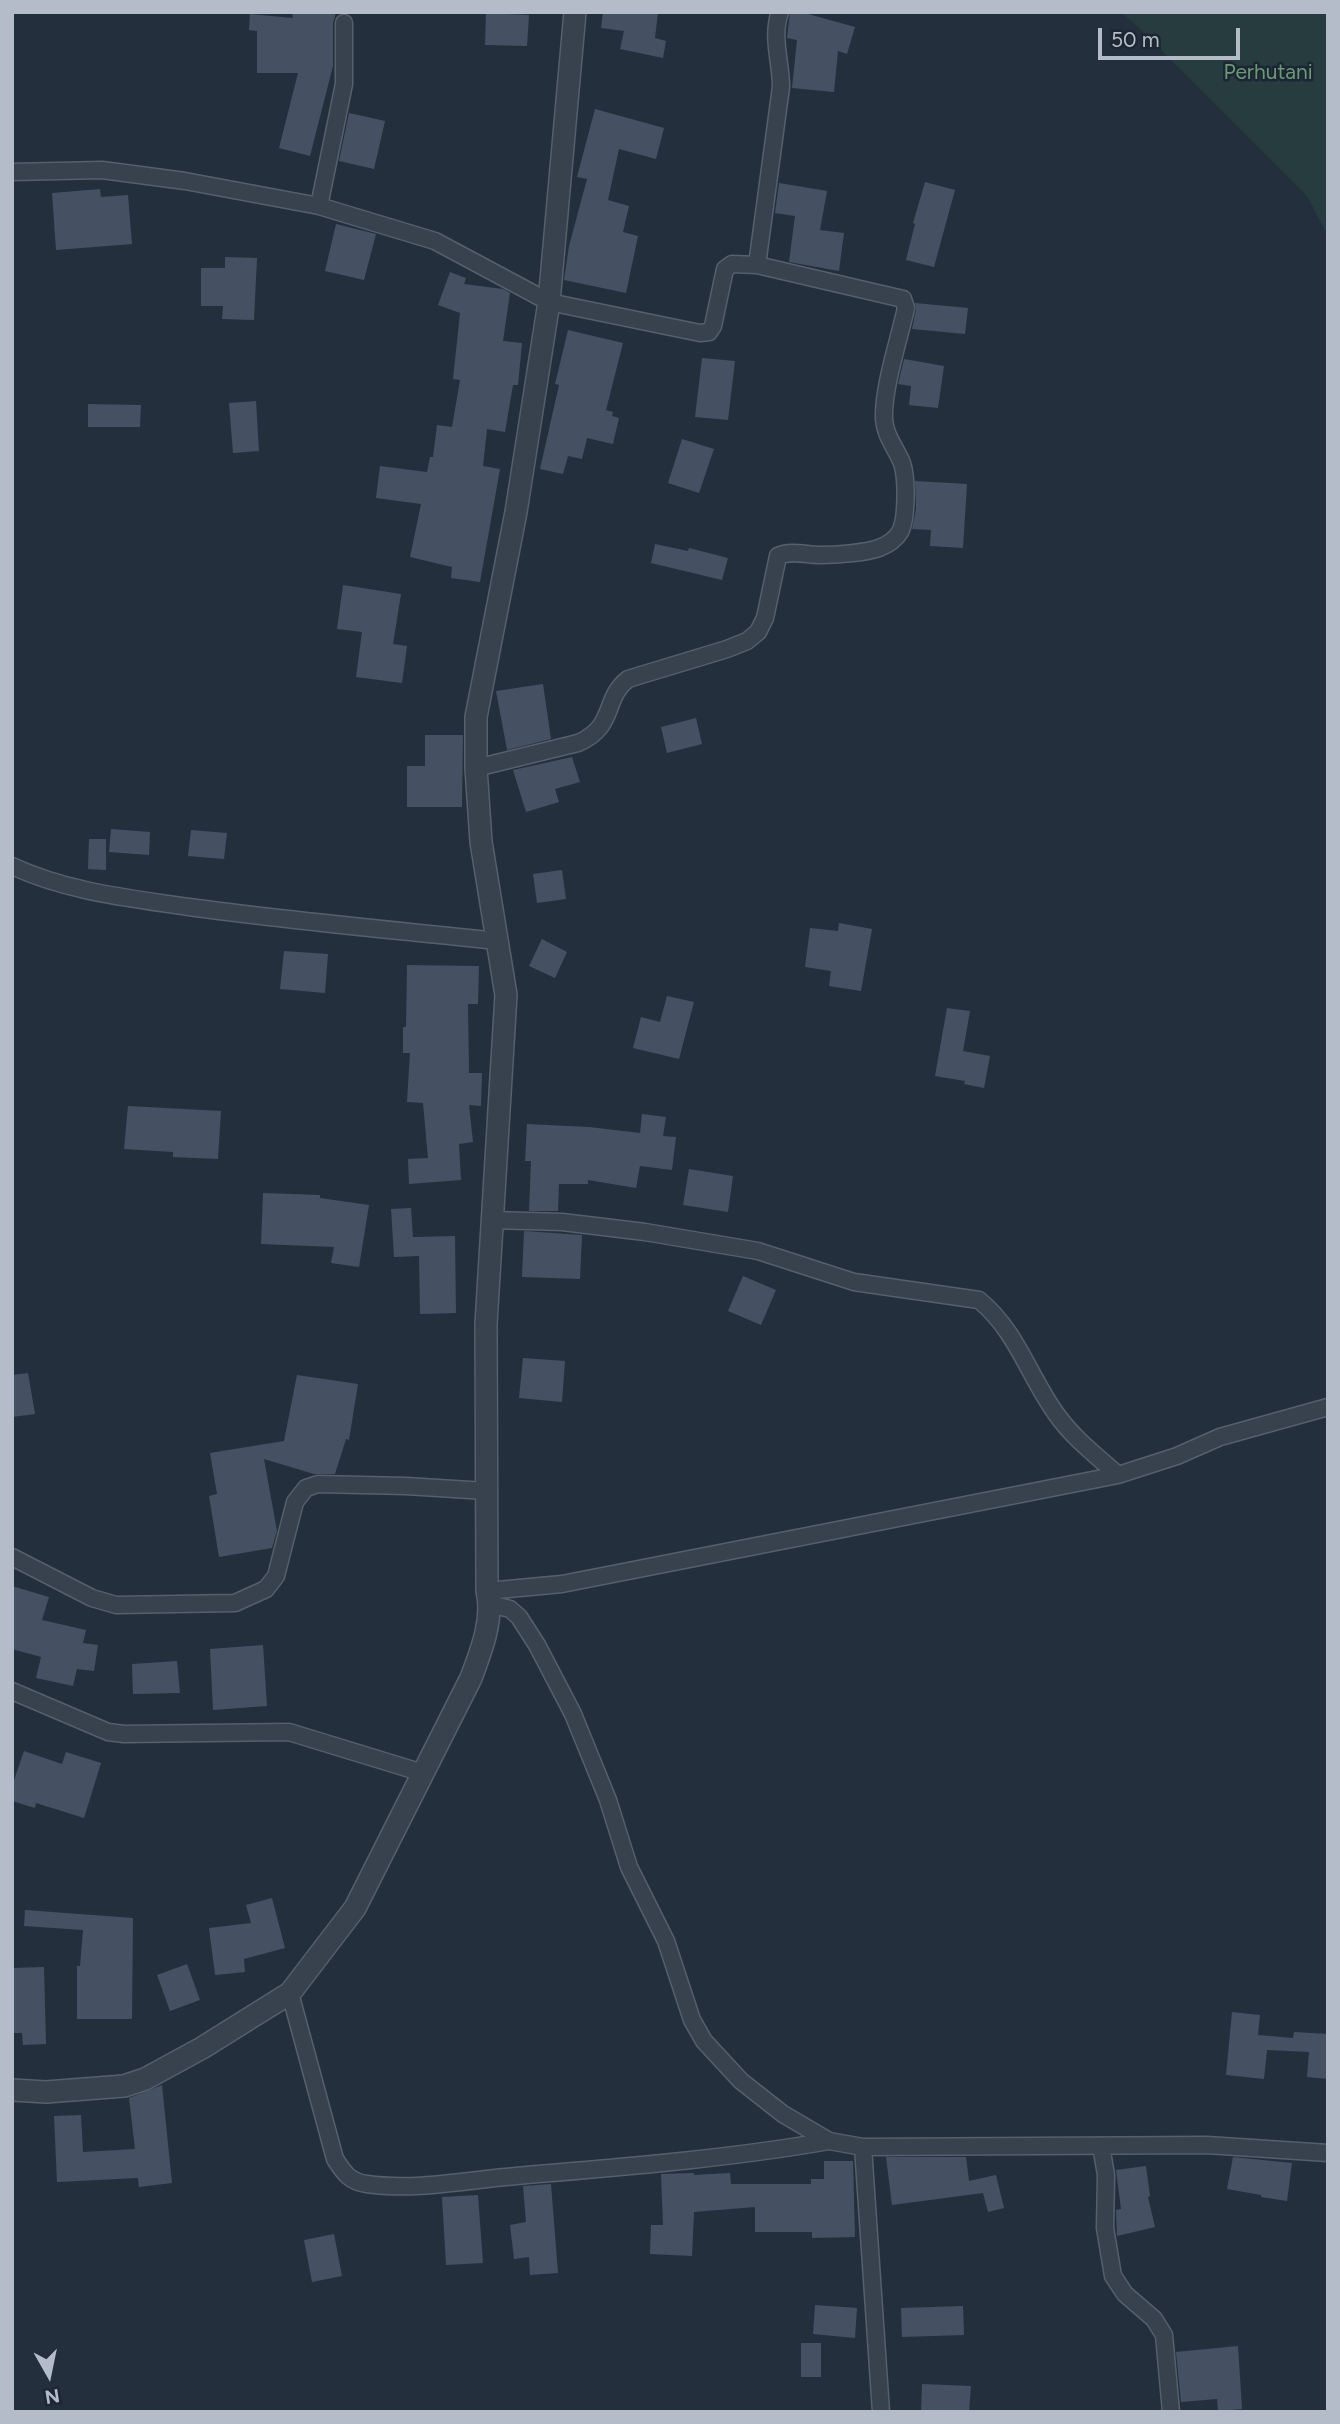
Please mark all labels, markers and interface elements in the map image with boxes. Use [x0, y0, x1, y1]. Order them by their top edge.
scale bar [1102, 14, 1244, 58]
text: 50 m [1111, 27, 1160, 52]
park label: Perhutani [1223, 60, 1313, 86]
north arrow [14, 2340, 84, 2410]
text: N [43, 2384, 61, 2409]

